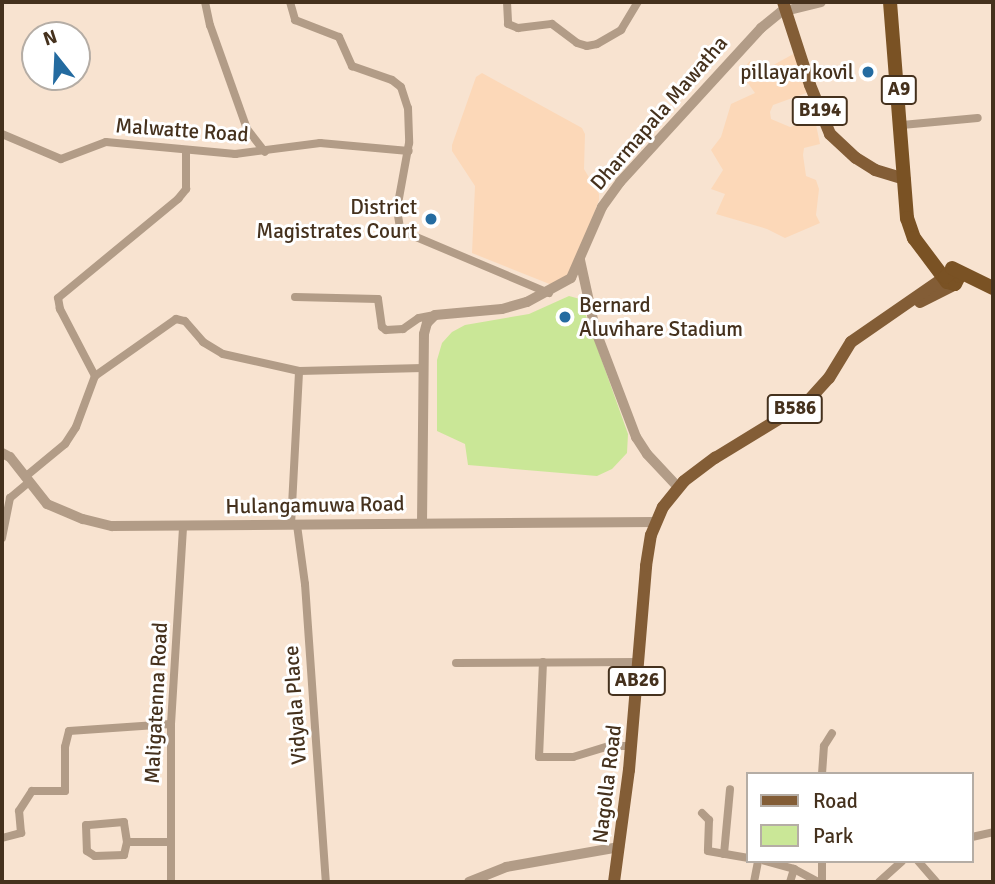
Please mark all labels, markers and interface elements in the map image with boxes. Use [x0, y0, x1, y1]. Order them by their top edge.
north arrow [21, 21, 91, 91]
text: N [40, 24, 60, 51]
street label: Dharmapala Mawatha [585, 31, 733, 195]
place label: pillayar kovil [740, 59, 854, 85]
marker: pillayar kovil [860, 64, 876, 80]
road number: A9 [880, 74, 918, 106]
road number: B194 [790, 96, 850, 127]
street label: Malwatte Road [114, 113, 250, 147]
place label: District Magistrates Court [256, 194, 417, 244]
marker: District Magistrates Court [423, 211, 439, 227]
place label: Bernard Aluvihare Stadium [579, 292, 743, 342]
marker: Bernard Aluvihare Stadium [557, 309, 573, 325]
road number: B586 [765, 394, 825, 424]
street label: Hulangamuwa Road [225, 491, 405, 519]
street label: Maligatenna Road [139, 622, 173, 784]
street label: Vidyala Place [278, 645, 312, 765]
road number: AB26 [607, 666, 667, 696]
street label: Nagolla Road [587, 723, 627, 845]
legend [746, 772, 974, 863]
text: Road [813, 788, 858, 814]
text: Park [813, 823, 853, 849]

